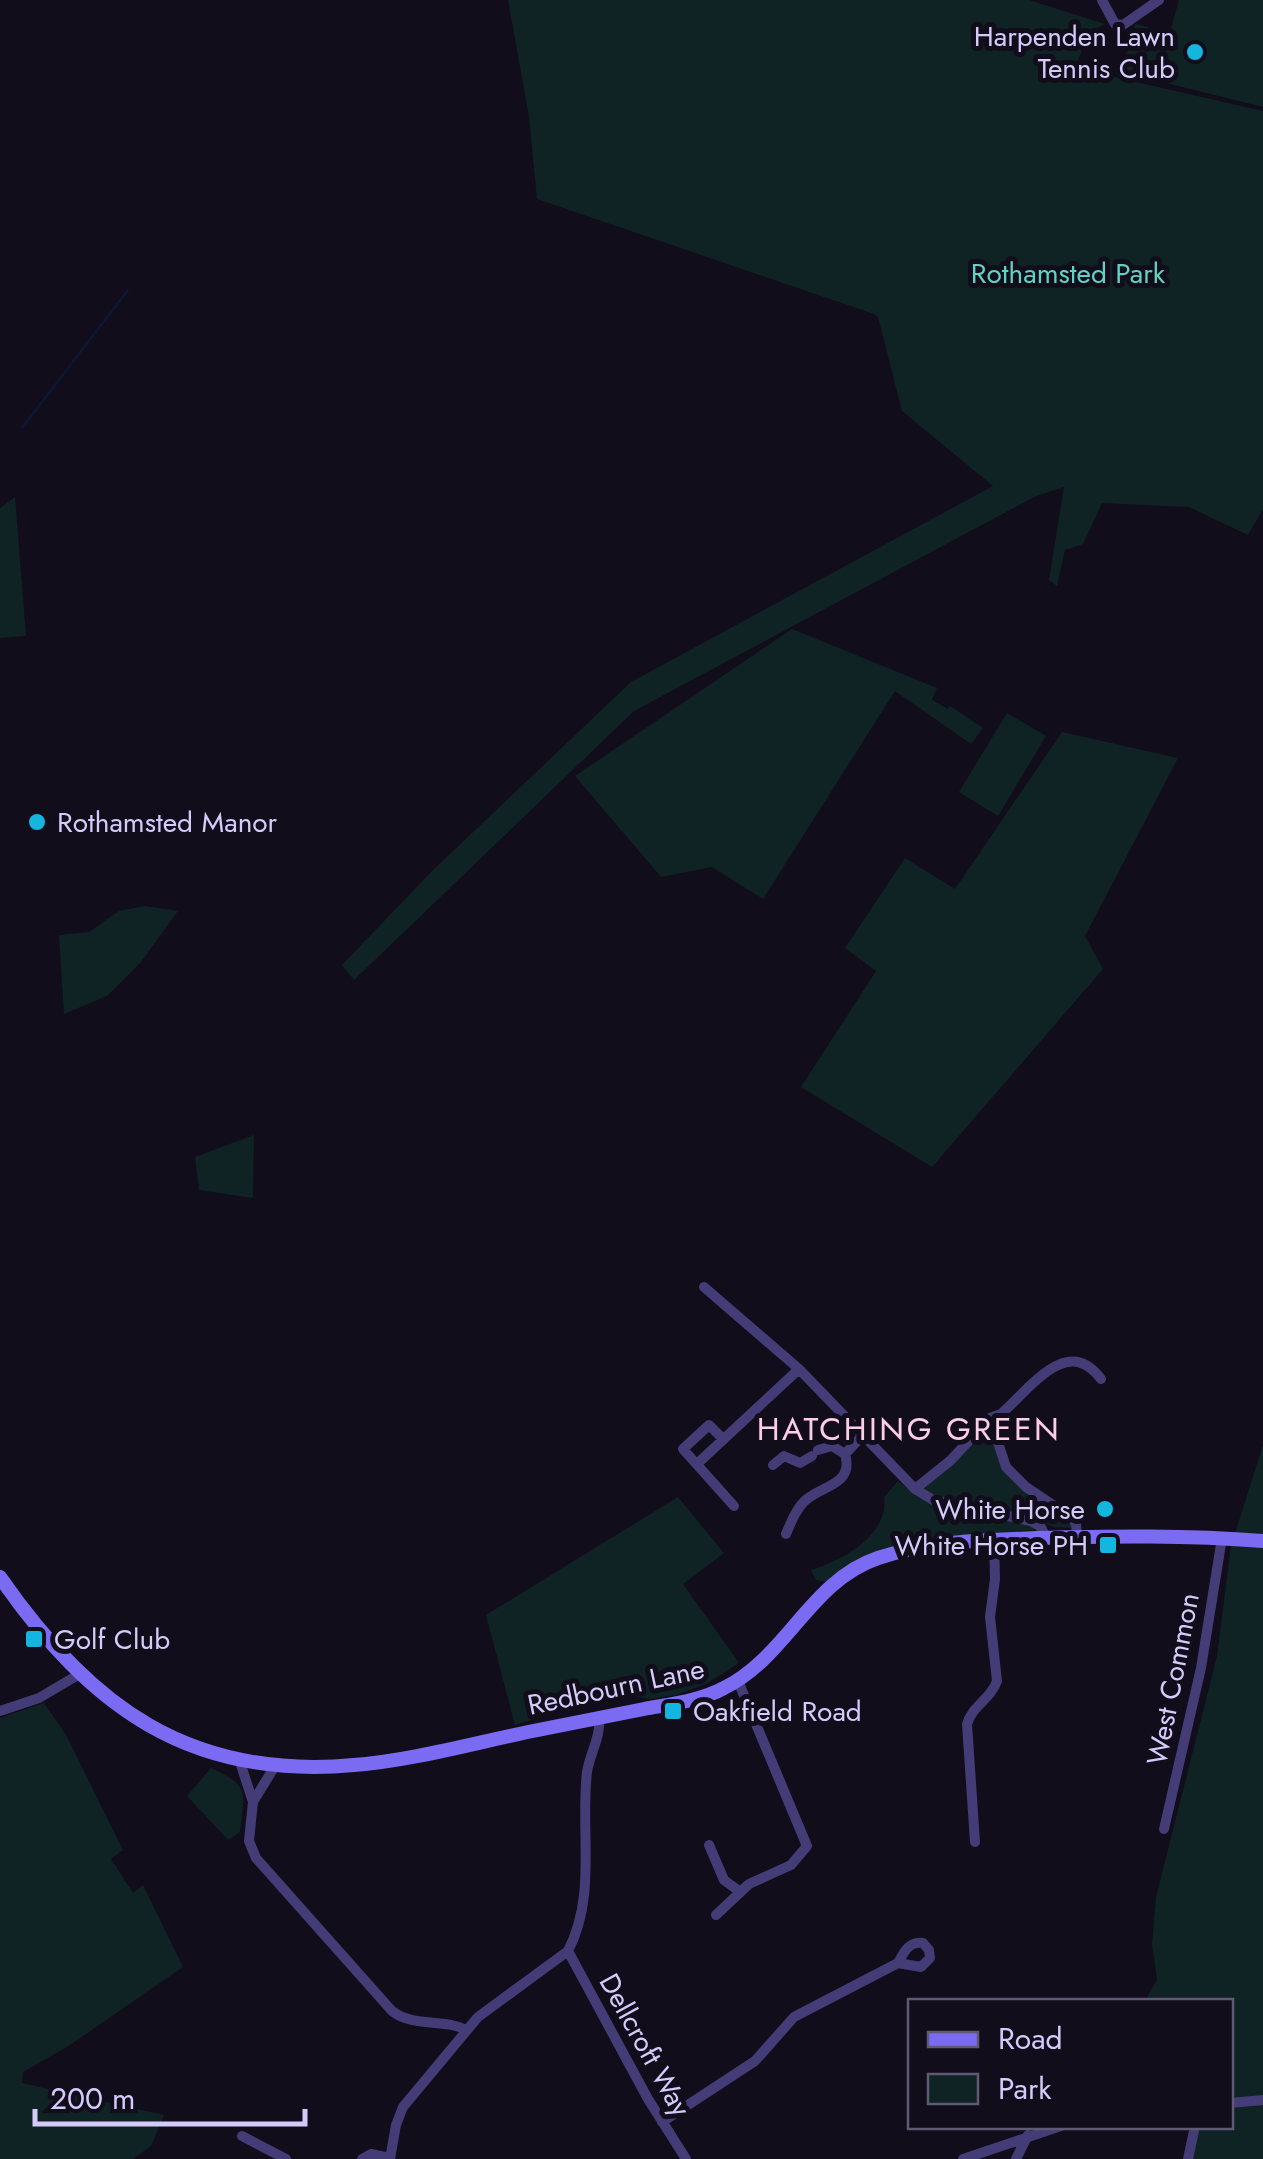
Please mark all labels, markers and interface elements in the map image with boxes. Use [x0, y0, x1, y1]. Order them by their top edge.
place label: Harpenden Lawn Tennis Club [974, 16, 1175, 89]
marker: Harpenden Lawn Tennis Club [1184, 41, 1206, 63]
park label: Rothamsted Park [971, 253, 1166, 294]
place label: Rothamsted Manor [57, 802, 278, 843]
marker: Rothamsted Manor [26, 811, 48, 833]
district label: HATCHING GREEN [757, 1406, 1061, 1452]
place label: White Horse [935, 1489, 1085, 1530]
marker: White Horse [1094, 1498, 1116, 1520]
place label: White Horse PH [894, 1525, 1088, 1566]
marker: White Horse PH [1097, 1534, 1119, 1556]
street label: West Common [1136, 1589, 1210, 1769]
place label: Golf Club [54, 1619, 170, 1660]
marker: Golf Club [23, 1628, 45, 1650]
street label: Redbourn Lane [524, 1648, 708, 1726]
place label: Oakfield Road [693, 1691, 862, 1732]
marker: Oakfield Road [662, 1700, 684, 1722]
street label: Dellcroft Way [589, 1966, 702, 2125]
legend [908, 1999, 1233, 2129]
text: Road [998, 2017, 1063, 2060]
scale bar [35, 2064, 305, 2126]
text: Park [998, 2067, 1052, 2110]
text: 200 m [50, 2077, 135, 2120]

